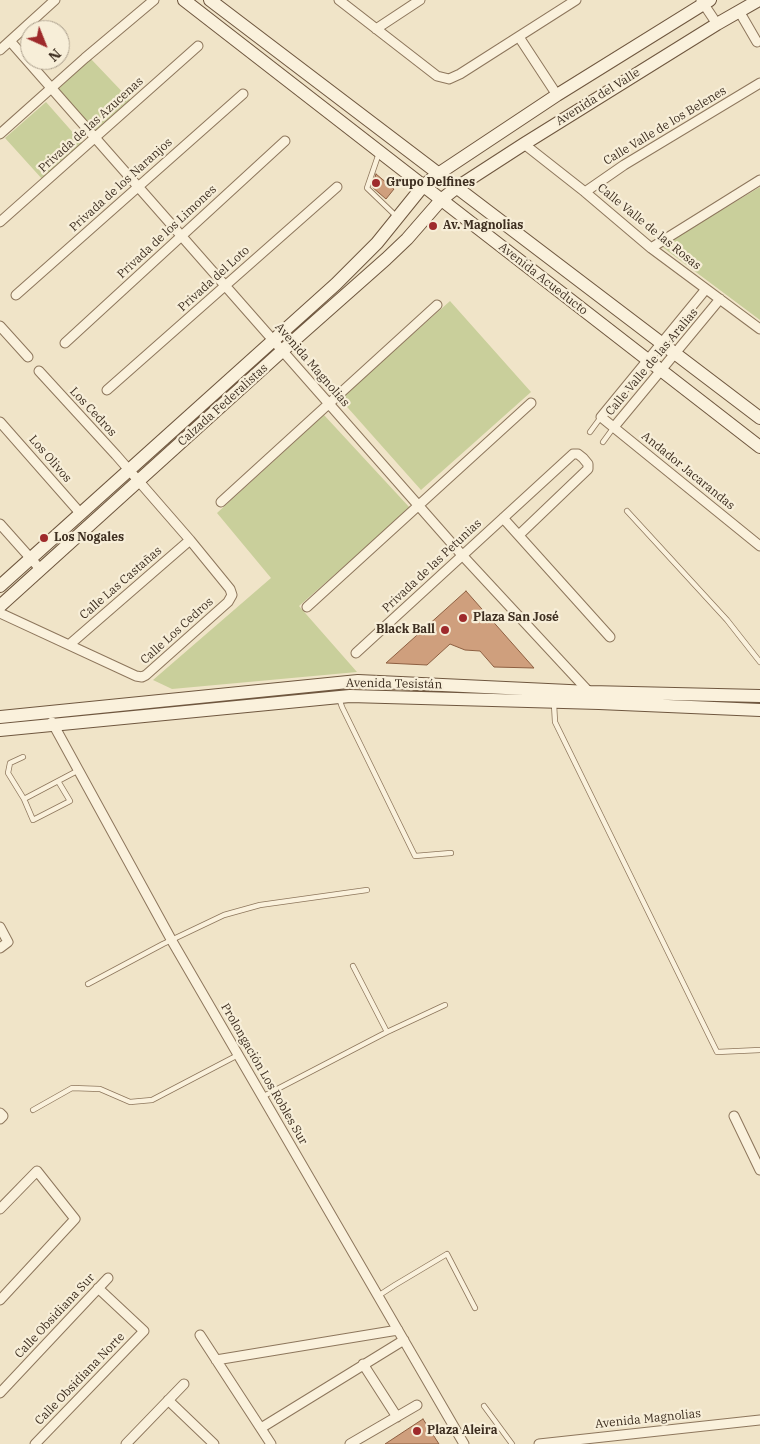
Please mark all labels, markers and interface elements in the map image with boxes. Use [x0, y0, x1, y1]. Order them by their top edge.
north arrow [20, 20, 70, 70]
text: N [44, 45, 65, 65]
street label: Avenida del Valle [553, 65, 643, 129]
street label: Privada de las Azucenas [36, 74, 146, 176]
street label: Calle Valle de los Belenes [601, 84, 729, 168]
street label: Privada de los Naranjos [67, 135, 175, 235]
place label: Grupo Delfines [386, 176, 475, 190]
marker: Grupo Delfines [370, 177, 382, 189]
street label: Calle Valle de las Rosas [594, 181, 704, 273]
street label: Privada de los Limones [114, 182, 220, 282]
place label: Av. Magnolias [443, 219, 523, 233]
marker: Av. Magnolias [427, 220, 439, 232]
street label: Avenida Acueducto [496, 240, 590, 318]
street label: Privada del Loto [175, 243, 253, 315]
street label: Calle Valle de las Aralias [603, 305, 701, 419]
street label: Avenida Magnolias [272, 320, 352, 410]
street label: Calzada Federalistas [175, 361, 271, 449]
street label: Los Cedros [67, 384, 119, 440]
street label: Andador Jacarandas [638, 429, 738, 513]
street label: Los Olivos [26, 433, 74, 485]
street label: Privada de las Petunias [379, 516, 485, 616]
place label: Los Nogales [54, 531, 124, 545]
marker: Los Nogales [38, 532, 50, 544]
street label: Calle Las Castañas [77, 544, 165, 622]
street label: Calle Los Cedros [138, 595, 216, 667]
place label: Plaza San José [473, 611, 559, 625]
marker: Plaza San José [457, 612, 469, 624]
place label: Black Ball [376, 623, 435, 637]
marker: Black Ball [439, 624, 451, 636]
street label: Avenida Tesistán [346, 676, 442, 692]
street label: Prolongación Los Robles Sur [218, 1001, 310, 1147]
street label: Calle Obsidiana Sur [12, 1271, 98, 1361]
street label: Calle Obsidiana Norte [32, 1330, 128, 1428]
street label: Avenida Magnolias [594, 1406, 702, 1432]
place label: Plaza Aleira [427, 1424, 498, 1438]
marker: Plaza Aleira [411, 1425, 423, 1437]

